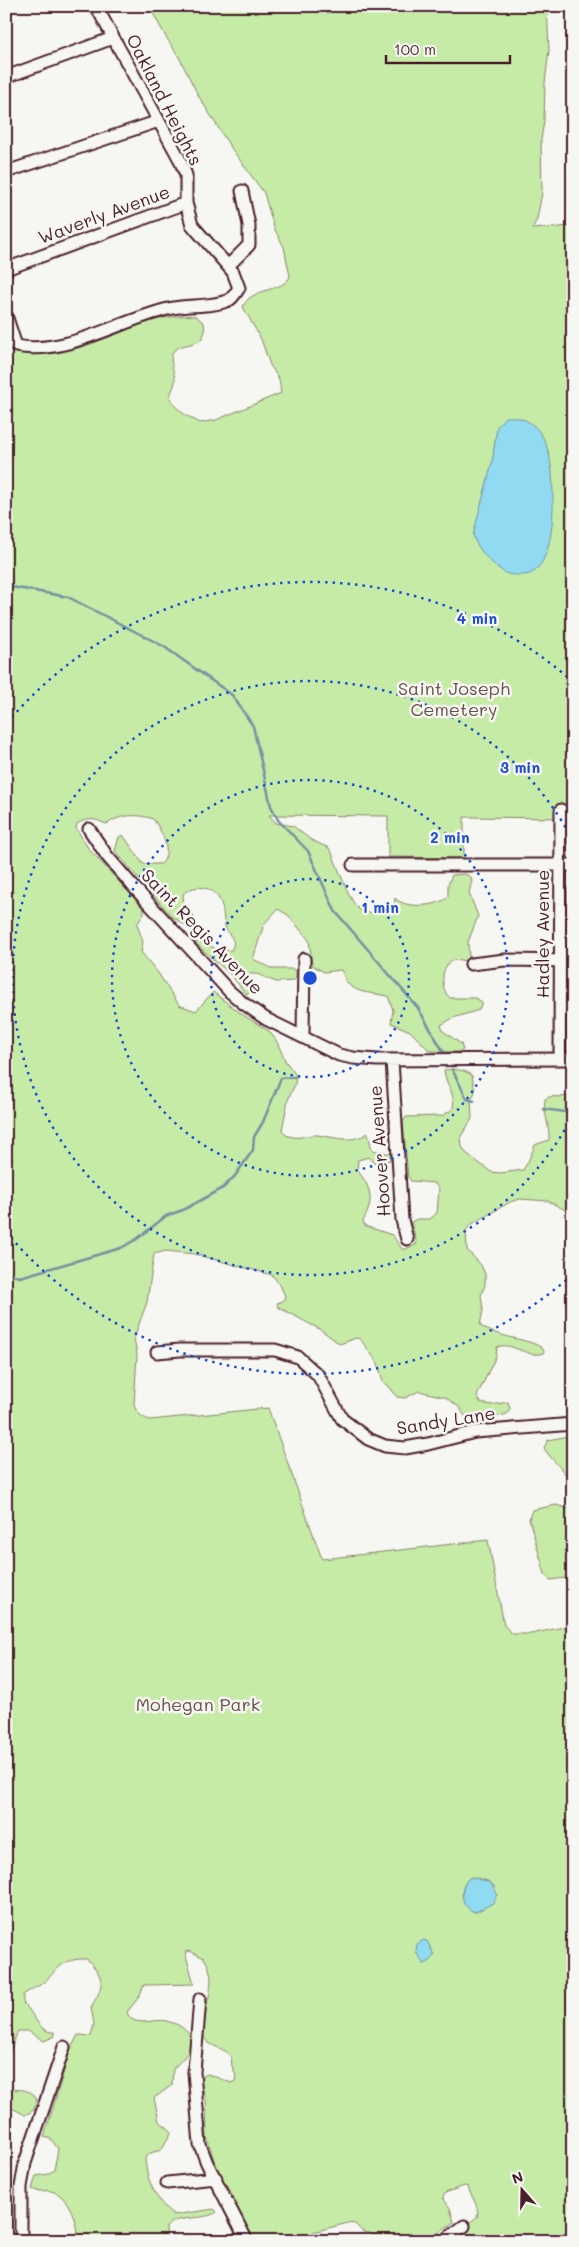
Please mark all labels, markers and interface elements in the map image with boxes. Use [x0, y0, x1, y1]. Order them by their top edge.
street label: Oakland Heights [121, 30, 208, 169]
scale bar [386, 32, 510, 64]
text: 100 m [394, 39, 436, 59]
street label: Waverly Avenue [34, 179, 173, 249]
text: 4 min [457, 608, 497, 628]
park label: Saint Joseph Cemetery [398, 676, 510, 721]
text: 3 min [500, 757, 540, 777]
text: 2 min [430, 827, 470, 847]
street label: Saint Regis Avenue [136, 863, 269, 999]
street label: Hadley Avenue [530, 870, 554, 998]
text: 1 min [361, 897, 399, 917]
centre of rings [301, 969, 319, 987]
street label: Hoover Avenue [362, 1084, 396, 1218]
street label: Sandy Lane [395, 1400, 497, 1440]
park label: Mohegan Park [136, 1692, 260, 1716]
north arrow [496, 2164, 546, 2214]
text: N [509, 2167, 526, 2188]

